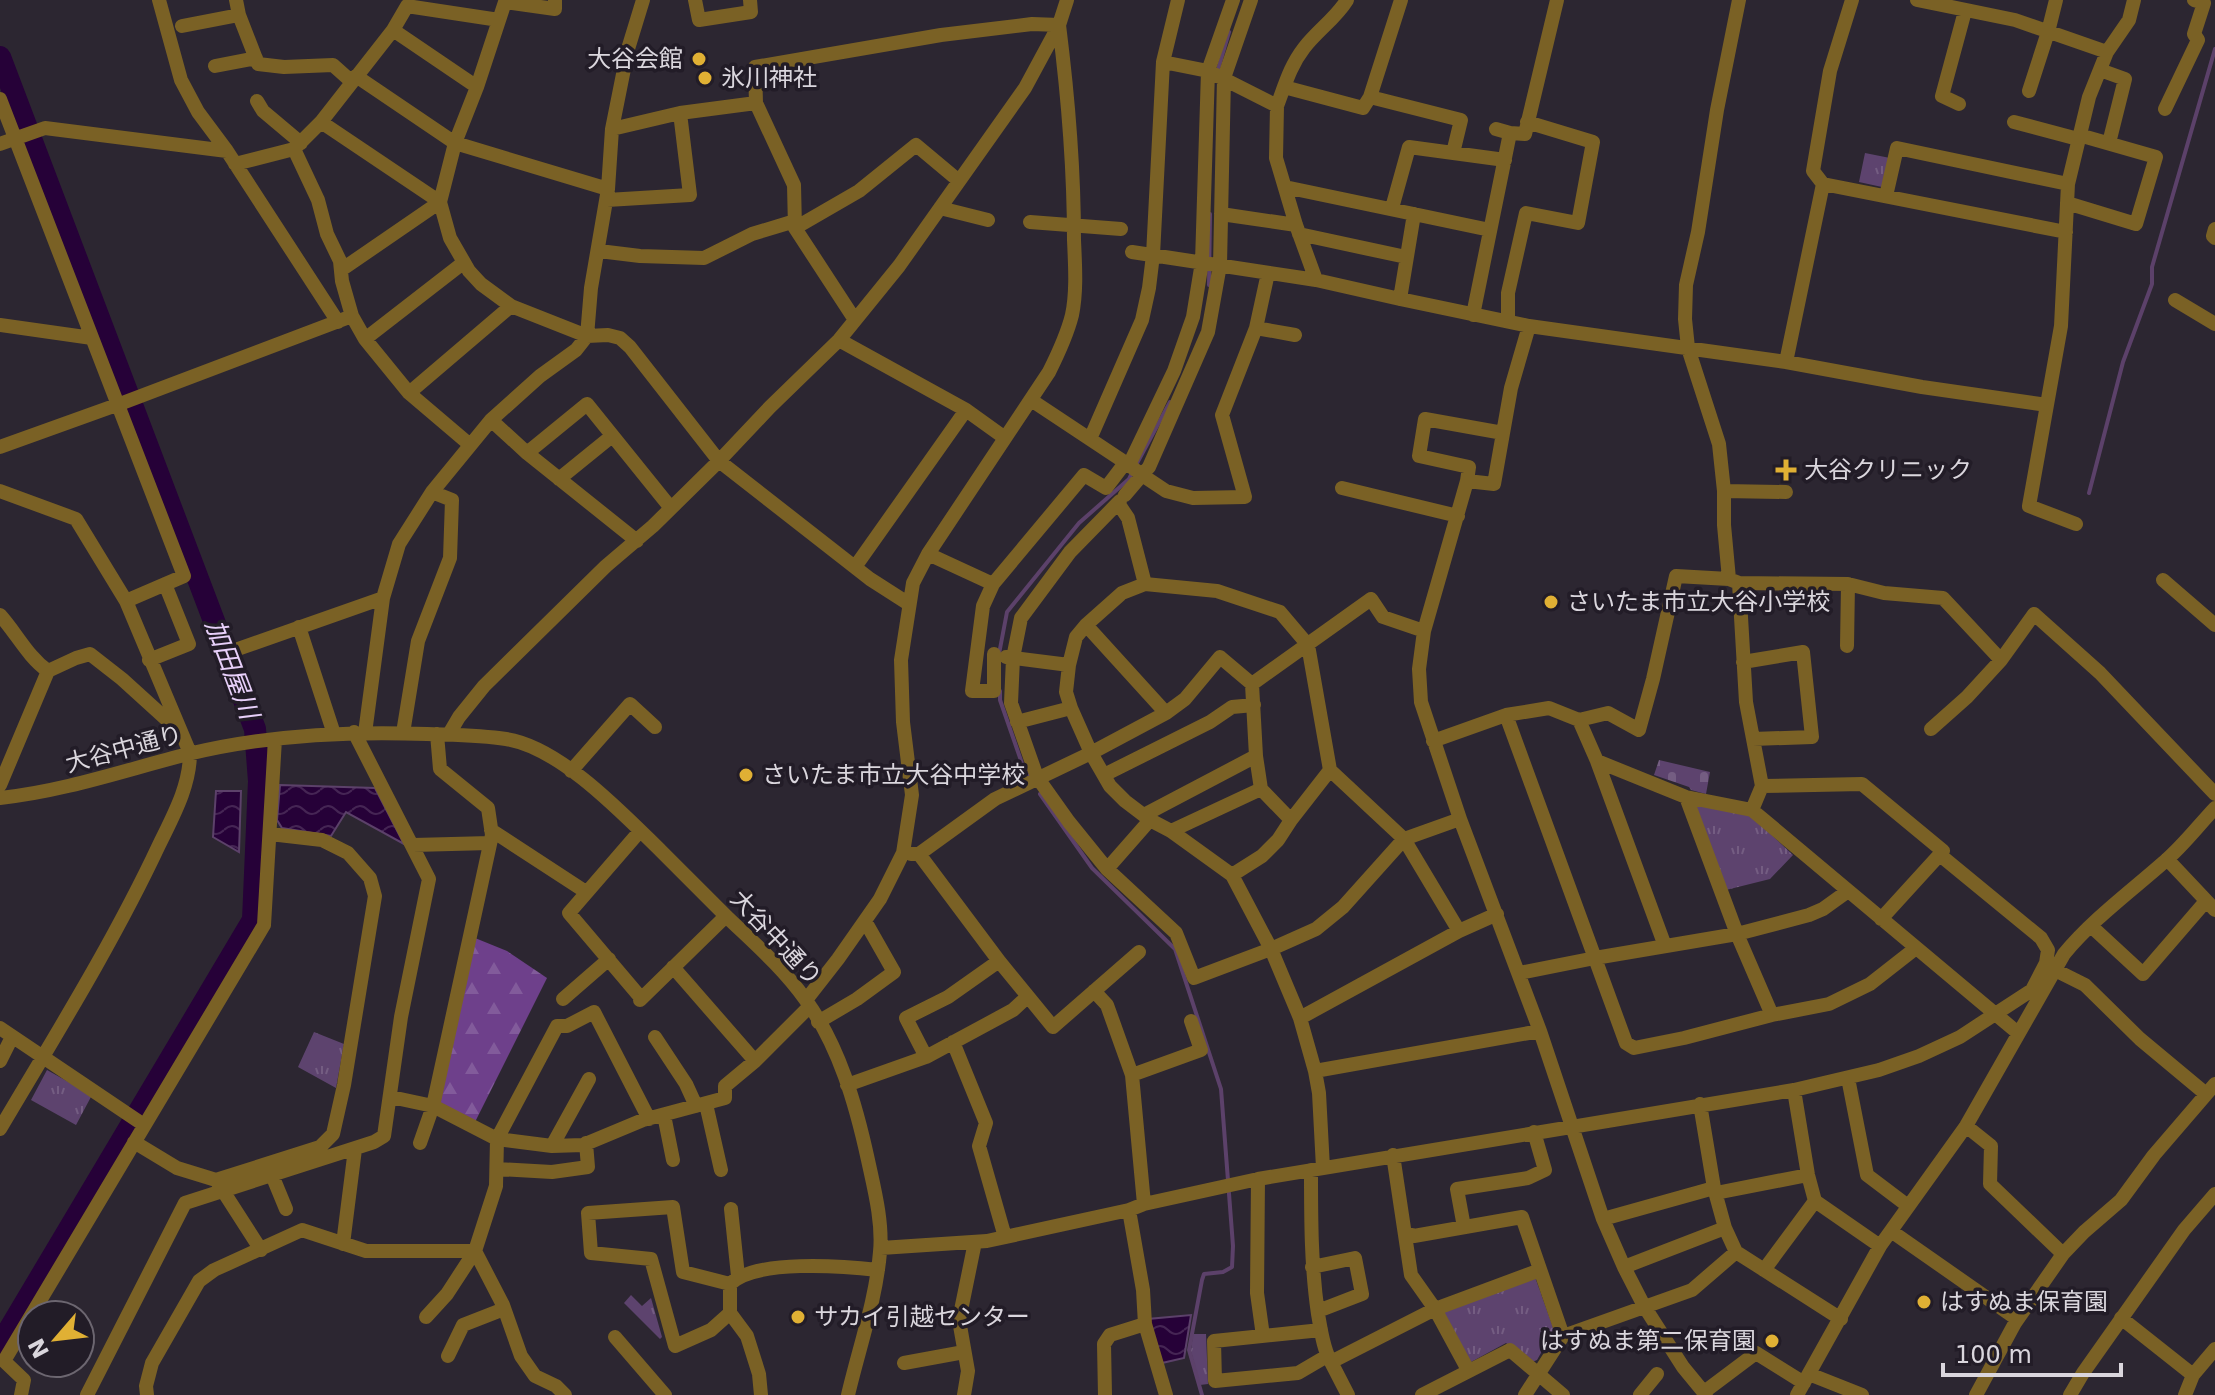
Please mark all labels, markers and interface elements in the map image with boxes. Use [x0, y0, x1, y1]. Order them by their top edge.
place label: 大谷会館 [587, 45, 683, 73]
marker: 大谷会館 [690, 50, 708, 68]
place label: 氷川神社 [721, 64, 817, 92]
marker: 氷川神社 [696, 69, 714, 87]
place label: 大谷クリニック [1804, 456, 1972, 484]
marker: 大谷クリニック [1775, 459, 1797, 481]
place label: さいたま市立大谷小学校 [1567, 588, 1830, 616]
marker: さいたま市立大谷小学校 [1542, 593, 1560, 611]
water label: 加田屋川 [199, 615, 266, 726]
street label: 大谷中通り [62, 720, 186, 778]
place label: さいたま市立大谷中学校 [762, 761, 1025, 789]
marker: さいたま市立大谷中学校 [737, 766, 755, 784]
street label: 大谷中通り [725, 885, 827, 991]
place label: はすぬま保育園 [1940, 1288, 2108, 1316]
marker: はすぬま保育園 [1915, 1293, 1933, 1311]
north arrow [16, 1299, 96, 1379]
place label: サカイ引越センター [814, 1303, 1030, 1331]
marker: サカイ引越センター [789, 1308, 807, 1326]
place label: はすぬま第二保育園 [1540, 1327, 1756, 1355]
scale bar [1943, 1327, 2121, 1377]
marker: はすぬま第二保育園 [1763, 1332, 1781, 1350]
text: N [23, 1334, 54, 1362]
text: 100 m [1955, 1341, 2032, 1369]

